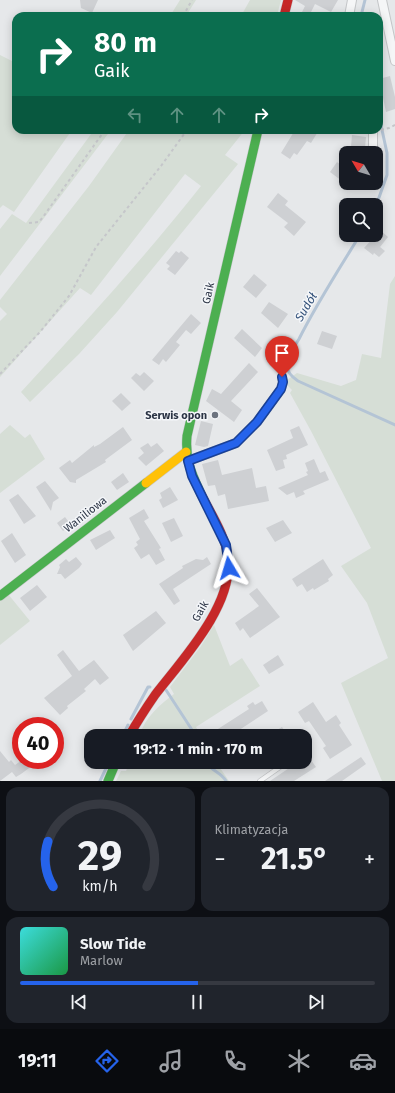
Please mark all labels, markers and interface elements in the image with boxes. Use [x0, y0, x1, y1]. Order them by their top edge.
text: 80 m [94, 26, 157, 59]
icon: right [28, 28, 80, 80]
text: Gaik [94, 60, 129, 82]
icon: left [124, 104, 146, 126]
icon: ahead [166, 104, 188, 126]
icon: ahead [208, 104, 230, 126]
icon: right [250, 104, 272, 126]
north arrow [339, 146, 383, 190]
map controls [339, 146, 383, 242]
button: search [339, 198, 383, 242]
street label: Gaik [200, 281, 217, 305]
water label: Sudół [292, 290, 320, 325]
pin [265, 336, 299, 377]
icon: arrive [271, 342, 293, 364]
place label: Serwis opon [145, 409, 207, 422]
marker: Serwis opon [210, 410, 220, 420]
street label: Waniliowa [61, 494, 109, 535]
position arrow [208, 547, 250, 589]
street label: Gaik [189, 598, 212, 624]
speed limit sign: 40 [12, 717, 64, 769]
text: 19:12 · 1 min · 170 m [133, 740, 263, 758]
text: Klimatyzacja [215, 822, 288, 837]
text: 29 [78, 831, 122, 881]
text: 21.5° [261, 841, 329, 877]
text: − [215, 846, 226, 873]
text: + [364, 846, 375, 873]
text: km/h [83, 878, 118, 895]
text: Slow Tide [80, 935, 146, 953]
text: Marlow [80, 953, 123, 968]
icon: previous [68, 991, 90, 1013]
icon: pause [186, 991, 208, 1013]
icon: next [305, 991, 327, 1013]
icon: directions [93, 1047, 121, 1075]
icon: music [157, 1047, 185, 1075]
icon: phone [221, 1047, 249, 1075]
icon: climate [285, 1047, 313, 1075]
icon: car [349, 1047, 377, 1075]
text: 19:11 [18, 1050, 57, 1072]

